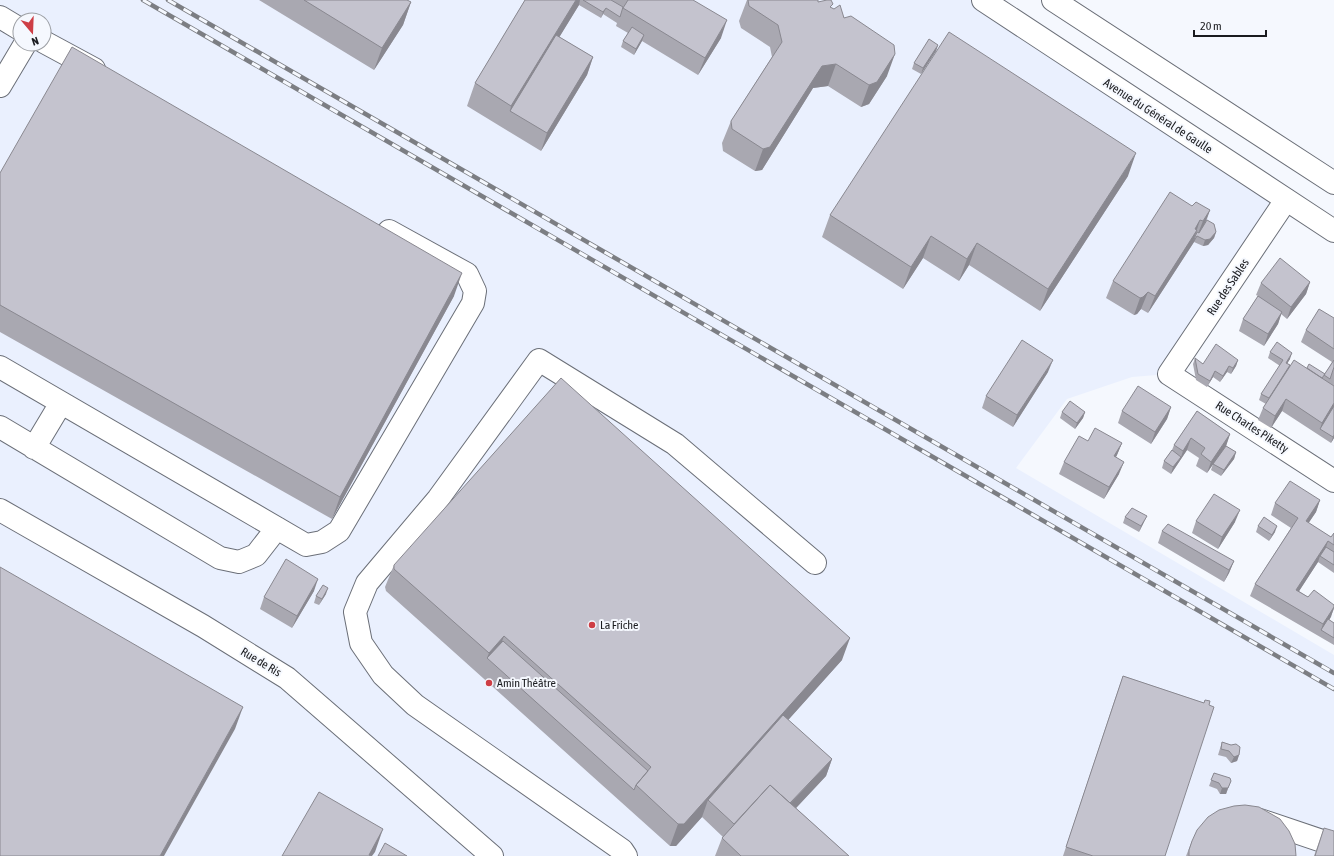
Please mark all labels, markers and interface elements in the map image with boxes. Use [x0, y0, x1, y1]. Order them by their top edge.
north arrow [12, 12, 52, 52]
scale bar [1194, 12, 1266, 38]
text: 20 m [1200, 19, 1222, 33]
text: N [30, 35, 40, 48]
street label: Avenue du Général de Gaulle [1101, 76, 1215, 156]
street label: Rue des Sables [1204, 256, 1252, 318]
street label: Rue Charles Piketty [1213, 398, 1291, 456]
place label: La Friche [600, 618, 638, 632]
marker: La Friche [587, 620, 597, 630]
street label: Rue de Ris [238, 644, 284, 680]
place label: Amin Théâtre [497, 676, 556, 690]
marker: Amin Théâtre [484, 678, 494, 688]

